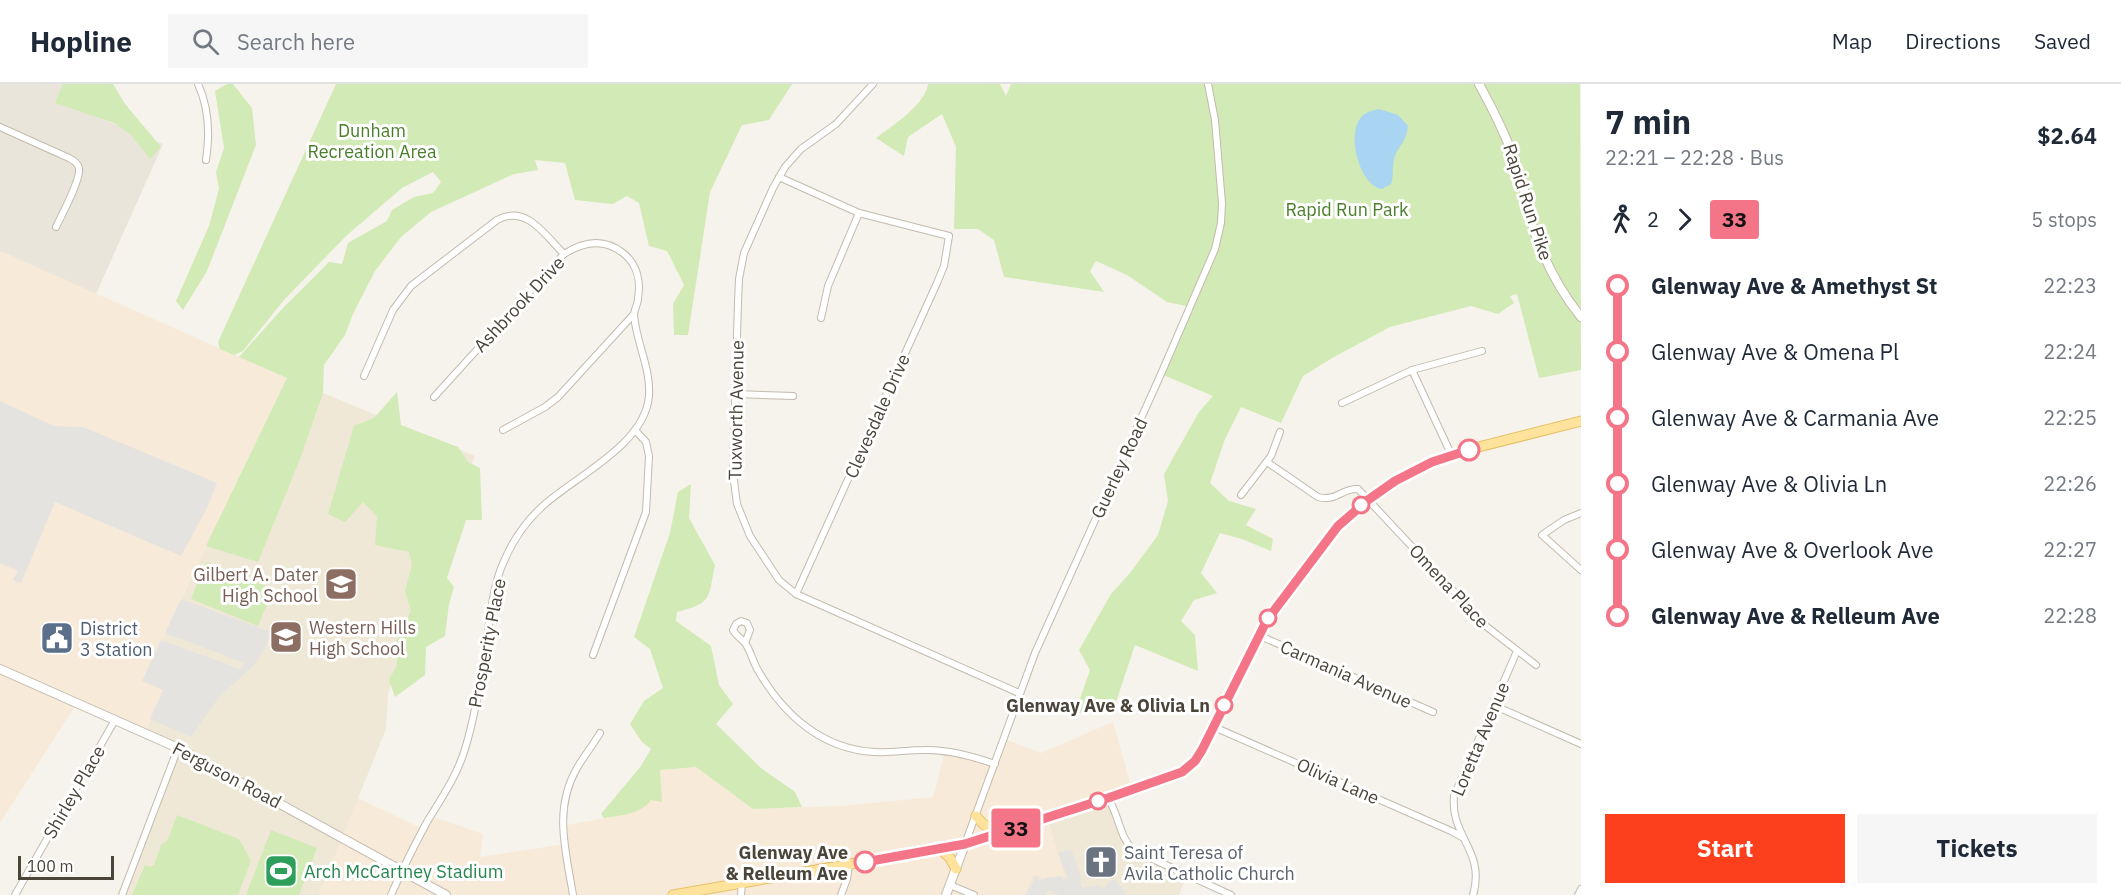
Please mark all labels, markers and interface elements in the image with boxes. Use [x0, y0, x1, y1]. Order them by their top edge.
search box [168, 14, 588, 68]
text: Hopline [30, 23, 132, 60]
icon: search [189, 25, 222, 58]
text: Search here [237, 27, 355, 56]
text: Map [1832, 27, 1872, 55]
text: Directions [1905, 27, 2001, 55]
text: Saved [2034, 27, 2091, 55]
text: 7 min [1605, 100, 1691, 143]
park label: Dunham Recreation Area [307, 119, 437, 163]
text: $2.64 [2037, 121, 2097, 150]
street label: Rapid Run Pike [1498, 141, 1558, 263]
text: 22:21 – 22:28 · Bus [1605, 144, 1784, 171]
park label: Rapid Run Park [1285, 198, 1409, 221]
icon: walk [1605, 203, 1638, 236]
icon: forward [1668, 203, 1701, 236]
text: 33 [1722, 205, 1747, 233]
text: 2 [1647, 206, 1659, 233]
text: 5 stops [2031, 206, 2097, 233]
street label: Ashbrook Drive [469, 251, 569, 357]
text: Glenway Ave & Amethyst St [1651, 271, 1938, 300]
text: 22:23 [2043, 272, 2097, 299]
text: Glenway Ave & Omena Pl [1651, 337, 1899, 366]
text: 22:24 [2043, 338, 2097, 365]
street label: Tuxworth Avenue [723, 340, 749, 480]
street label: Clevesdale Drive [839, 350, 915, 482]
text: Glenway Ave & Carmania Ave [1651, 403, 1939, 432]
text: 22:25 [2043, 404, 2097, 431]
street label: Guerley Road [1086, 414, 1152, 522]
unlabelled marker [1458, 439, 1480, 461]
text: Glenway Ave & Olivia Ln [1651, 469, 1887, 498]
text: 22:26 [2043, 470, 2097, 497]
unlabelled marker [1352, 496, 1370, 514]
text: Glenway Ave & Overlook Ave [1651, 535, 1933, 564]
text: 22:27 [2043, 536, 2097, 563]
street label: Omena Place [1404, 539, 1494, 633]
place label: Gilbert A. Dater High School [193, 563, 318, 607]
school or university icon: Gilbert A. Dater High School [323, 566, 359, 602]
street label: Prosperity Place [463, 576, 511, 710]
text: Glenway Ave & Relleum Ave [1651, 601, 1940, 630]
text: 22:28 [2043, 602, 2097, 629]
unlabelled marker [1259, 609, 1277, 627]
place label: Western Hills High School [309, 616, 416, 660]
place label: District 3 Station [80, 617, 153, 661]
school or university icon: Western Hills High School [268, 619, 304, 655]
public building icon: District 3 Station [39, 620, 75, 656]
street label: Carmania Avenue [1277, 635, 1415, 713]
street label: Loretta Avenue [1446, 678, 1514, 800]
place label: Glenway Ave & Olivia Ln [1006, 694, 1210, 717]
marker: Glenway Ave & Olivia Ln [1215, 696, 1233, 714]
street label: Ferguson Road [169, 737, 285, 813]
street label: Shirley Place [38, 741, 110, 843]
street label: Olivia Lane [1293, 753, 1383, 809]
unlabelled marker [1089, 792, 1107, 810]
line badge: 33 [989, 808, 1043, 848]
text: 33 [1003, 814, 1029, 842]
button: Start [1605, 814, 1845, 883]
button: Tickets [1857, 814, 2097, 883]
place label: Glenway Ave & Relleum Ave [725, 841, 848, 885]
place label: Saint Teresa of Avila Catholic Church [1124, 841, 1295, 885]
church icon: Saint Teresa of Avila Catholic Church [1083, 844, 1119, 880]
marker: Glenway Ave & Relleum Ave [854, 851, 876, 873]
scale bar [18, 853, 114, 880]
sports icon: Arch McCartney Stadium [263, 853, 299, 889]
text: 100 m [27, 856, 74, 876]
place label: Arch McCartney Stadium [304, 860, 504, 883]

